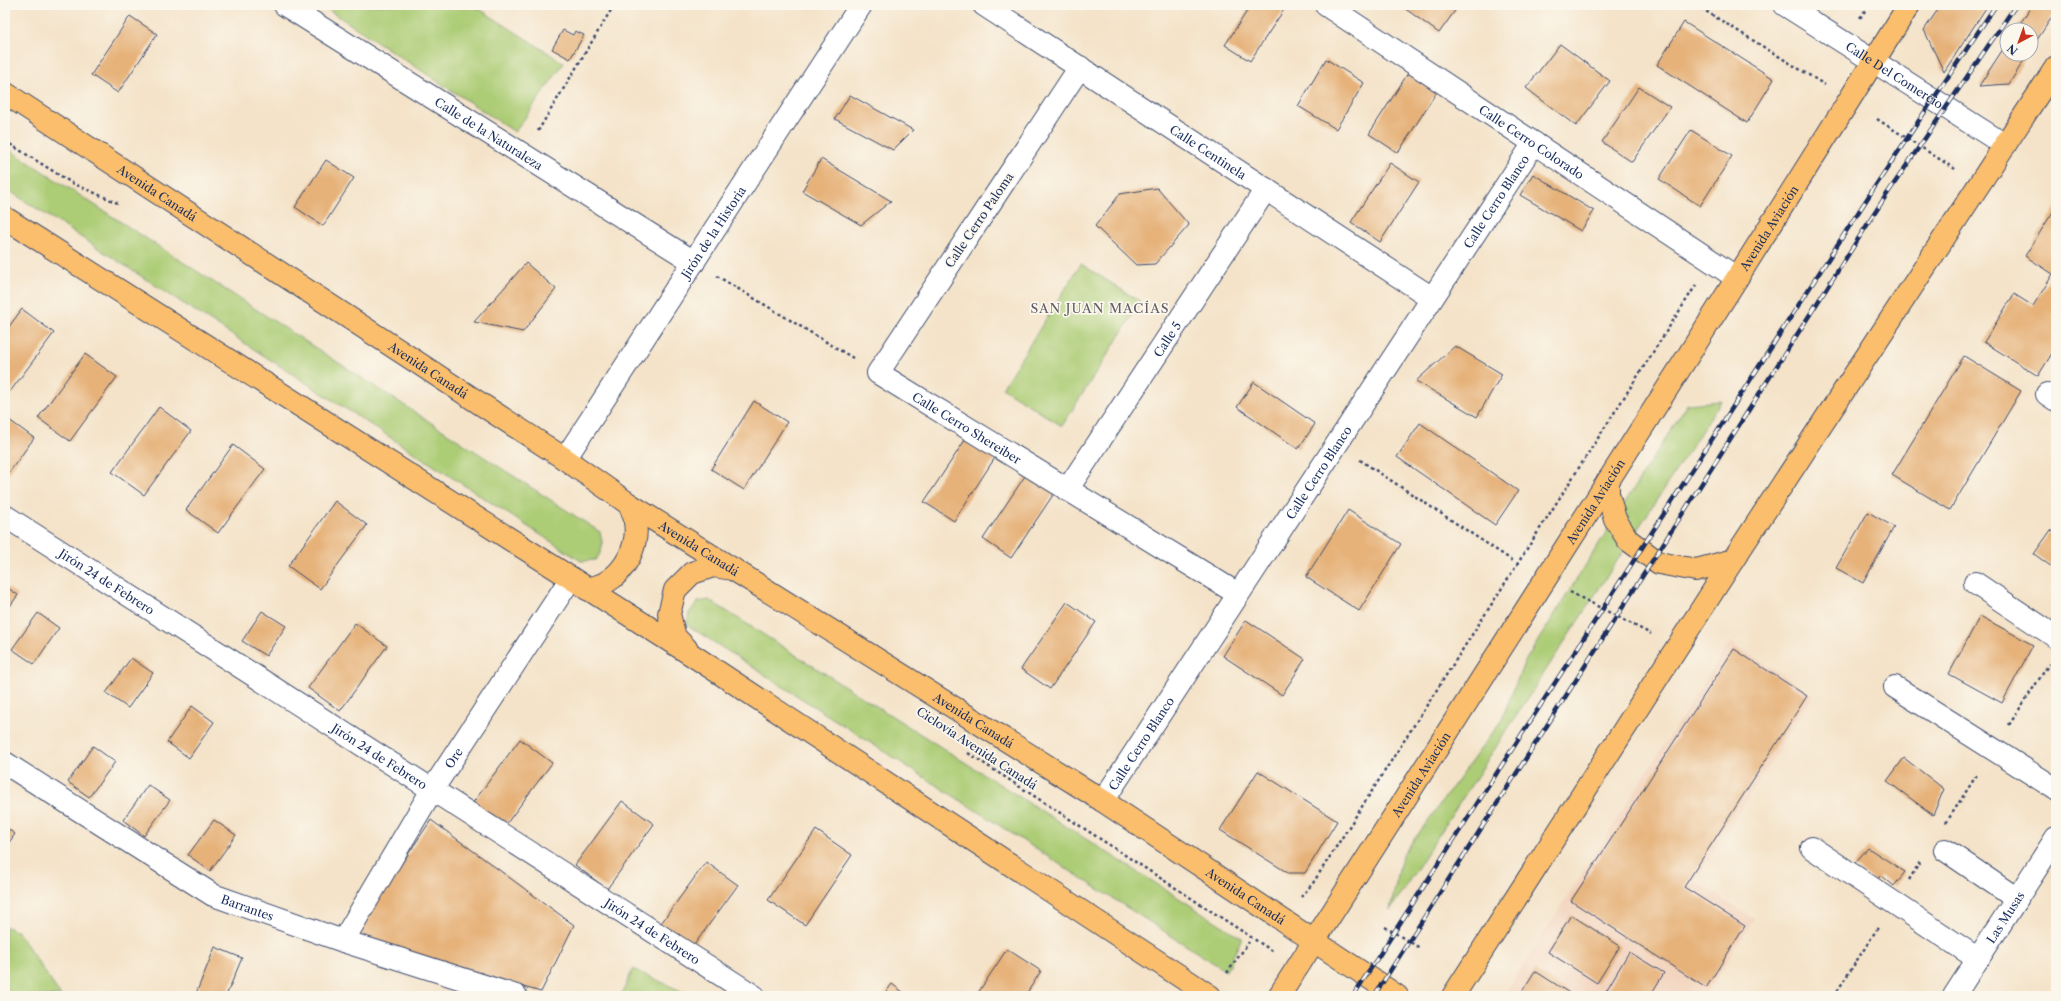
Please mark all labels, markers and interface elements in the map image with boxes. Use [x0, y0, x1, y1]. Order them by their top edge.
north arrow [1999, 22, 2039, 62]
street label: Calle Del Comercio [1843, 38, 1946, 111]
text: N [2004, 41, 2021, 58]
street label: Calle de la Naturaleza [432, 94, 546, 173]
street label: Calle Cerro Colorado [1476, 101, 1587, 182]
street label: Calle Centinela [1167, 121, 1250, 182]
street label: Calle Cerro Blanco [1460, 152, 1532, 251]
street label: Avenida Canadá [114, 161, 201, 224]
street label: Calle Cerro Paloma [942, 169, 1017, 270]
street label: Avenida Aviación [1736, 182, 1801, 274]
street label: Jirón de la Historia [676, 183, 749, 283]
district label: SAN JUAN MACÍAS [1030, 300, 1170, 316]
street label: Calle 5 [1150, 319, 1184, 360]
street label: Avenida Canadá [385, 338, 472, 402]
street label: Calle Cerro Shereiber [910, 388, 1024, 467]
street label: Calle Cerro Blanco [1282, 423, 1354, 522]
street label: Avenida Aviación [1562, 456, 1628, 547]
street label: Avenida Canadá [655, 517, 743, 579]
street label: Jirón 24 de Febrero [55, 544, 157, 617]
street label: Avenida Canadá [930, 689, 1017, 751]
street label: Calle Cerro Blanco [1105, 694, 1177, 793]
street label: Ciclovía Avenida Canadá [914, 703, 1041, 793]
street label: Jirón 24 de Febrero [327, 719, 430, 792]
street label: Avenida Aviación [1387, 729, 1454, 821]
street label: Ore [441, 744, 466, 771]
street label: Avenida Canadá [1203, 863, 1289, 928]
street label: Las Musas [1983, 888, 2027, 946]
street label: Barrantes [219, 891, 276, 923]
street label: Jirón 24 de Febrero [600, 894, 703, 967]

